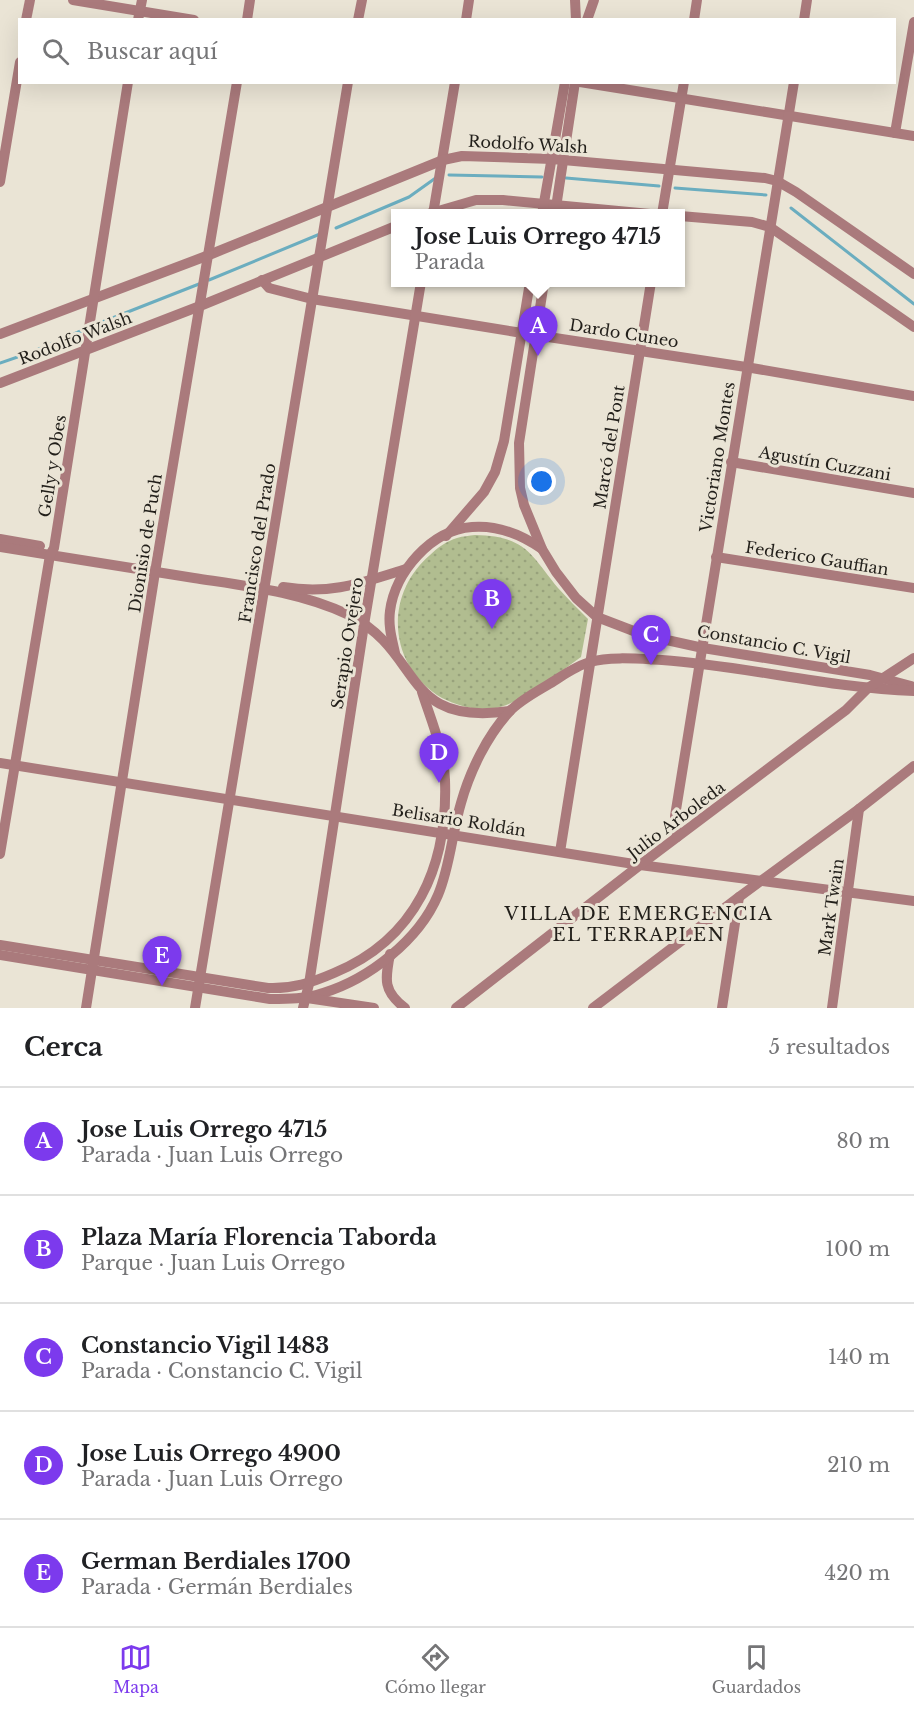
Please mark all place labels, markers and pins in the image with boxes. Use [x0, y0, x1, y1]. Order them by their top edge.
pin: A [518, 306, 558, 356]
pin: B [472, 580, 512, 629]
pin: C [632, 616, 670, 665]
pin: D [420, 734, 458, 783]
pin: E [142, 936, 182, 986]

